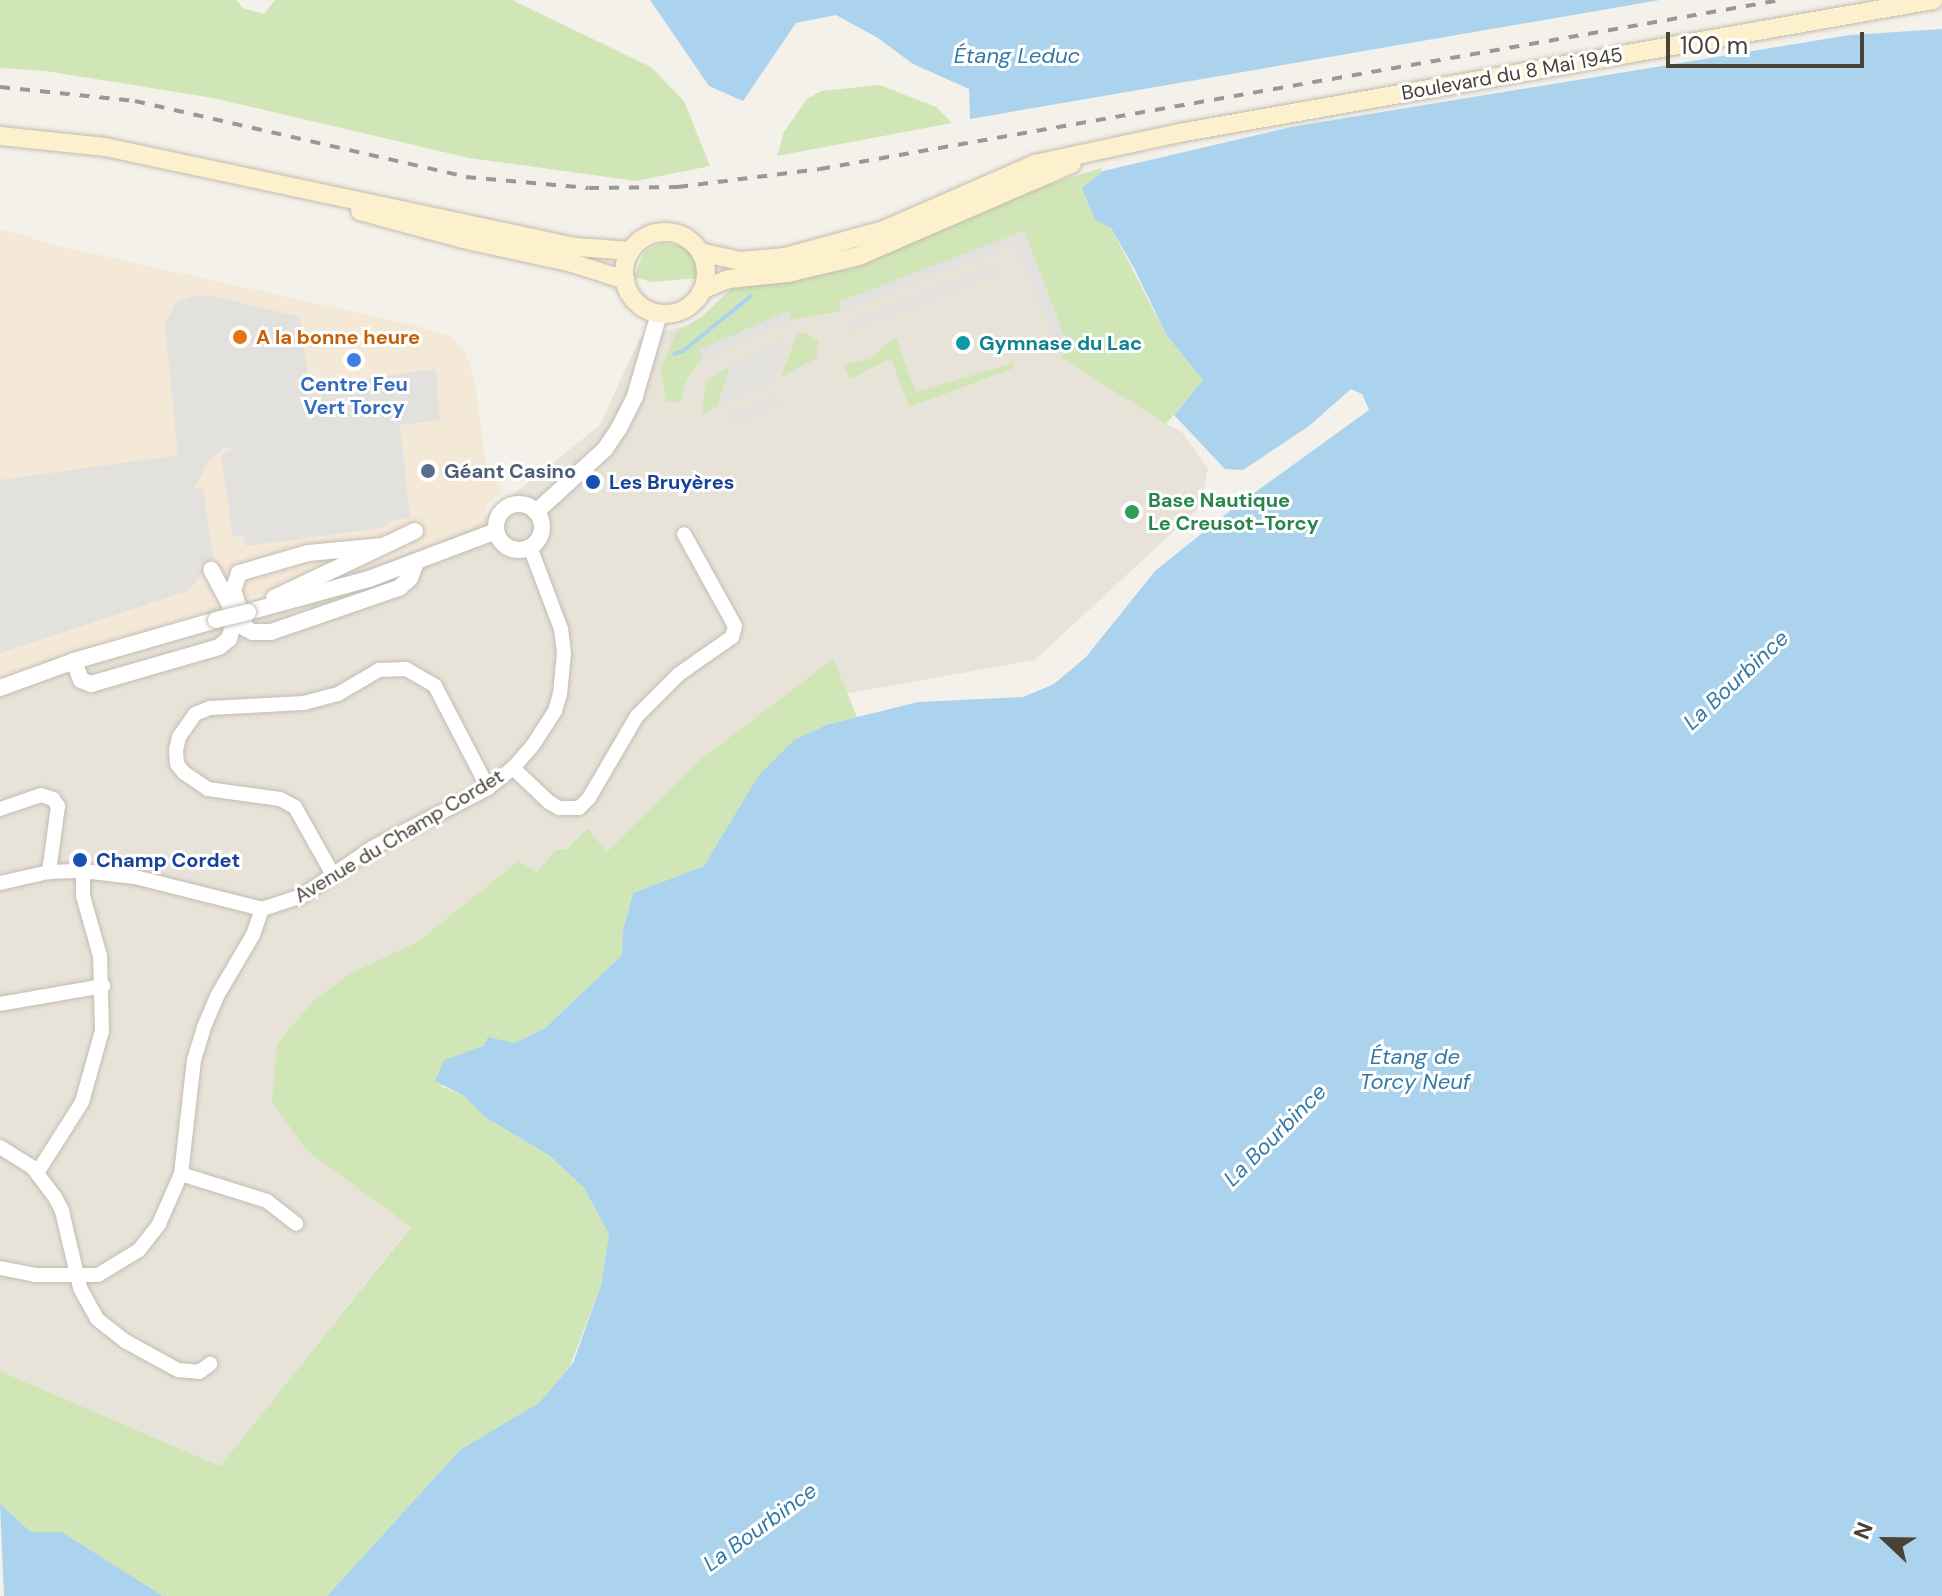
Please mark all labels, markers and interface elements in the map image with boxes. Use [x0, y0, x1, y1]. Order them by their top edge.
scale bar [1670, 16, 1868, 66]
text: 100 m [1680, 30, 1748, 61]
water label: Étang Leduc [954, 43, 1080, 69]
street label: Boulevard du 8 Mai 1945 [1399, 43, 1625, 105]
place label: A la bonne heure [256, 325, 420, 349]
marker: A la bonne heure [231, 328, 249, 346]
place label: Gymnase du Lac [979, 331, 1142, 355]
marker: Gymnase du Lac [954, 334, 972, 352]
marker: Centre Feu Vert Torcy [345, 351, 363, 369]
place label: Centre Feu Vert Torcy [300, 372, 408, 419]
place label: Géant Casino [444, 459, 576, 483]
marker: Géant Casino [419, 462, 437, 480]
place label: Les Bruyères [609, 470, 734, 494]
marker: Les Bruyères [584, 473, 602, 491]
place label: Base Nautique Le Creusot-Torcy [1148, 488, 1319, 535]
marker: Base Nautique Le Creusot-Torcy [1123, 503, 1141, 521]
water label: La Bourbince [1678, 625, 1794, 735]
street label: Avenue du Champ Cordet [290, 764, 508, 908]
place label: Champ Cordet [96, 848, 240, 872]
marker: Champ Cordet [71, 851, 89, 869]
water label: Étang de Torcy Neuf [1360, 1043, 1470, 1094]
water label: La Bourbince [1218, 1078, 1332, 1192]
water label: La Bourbince [698, 1477, 822, 1577]
north arrow [1846, 1500, 1926, 1580]
text: N [1847, 1518, 1880, 1544]

